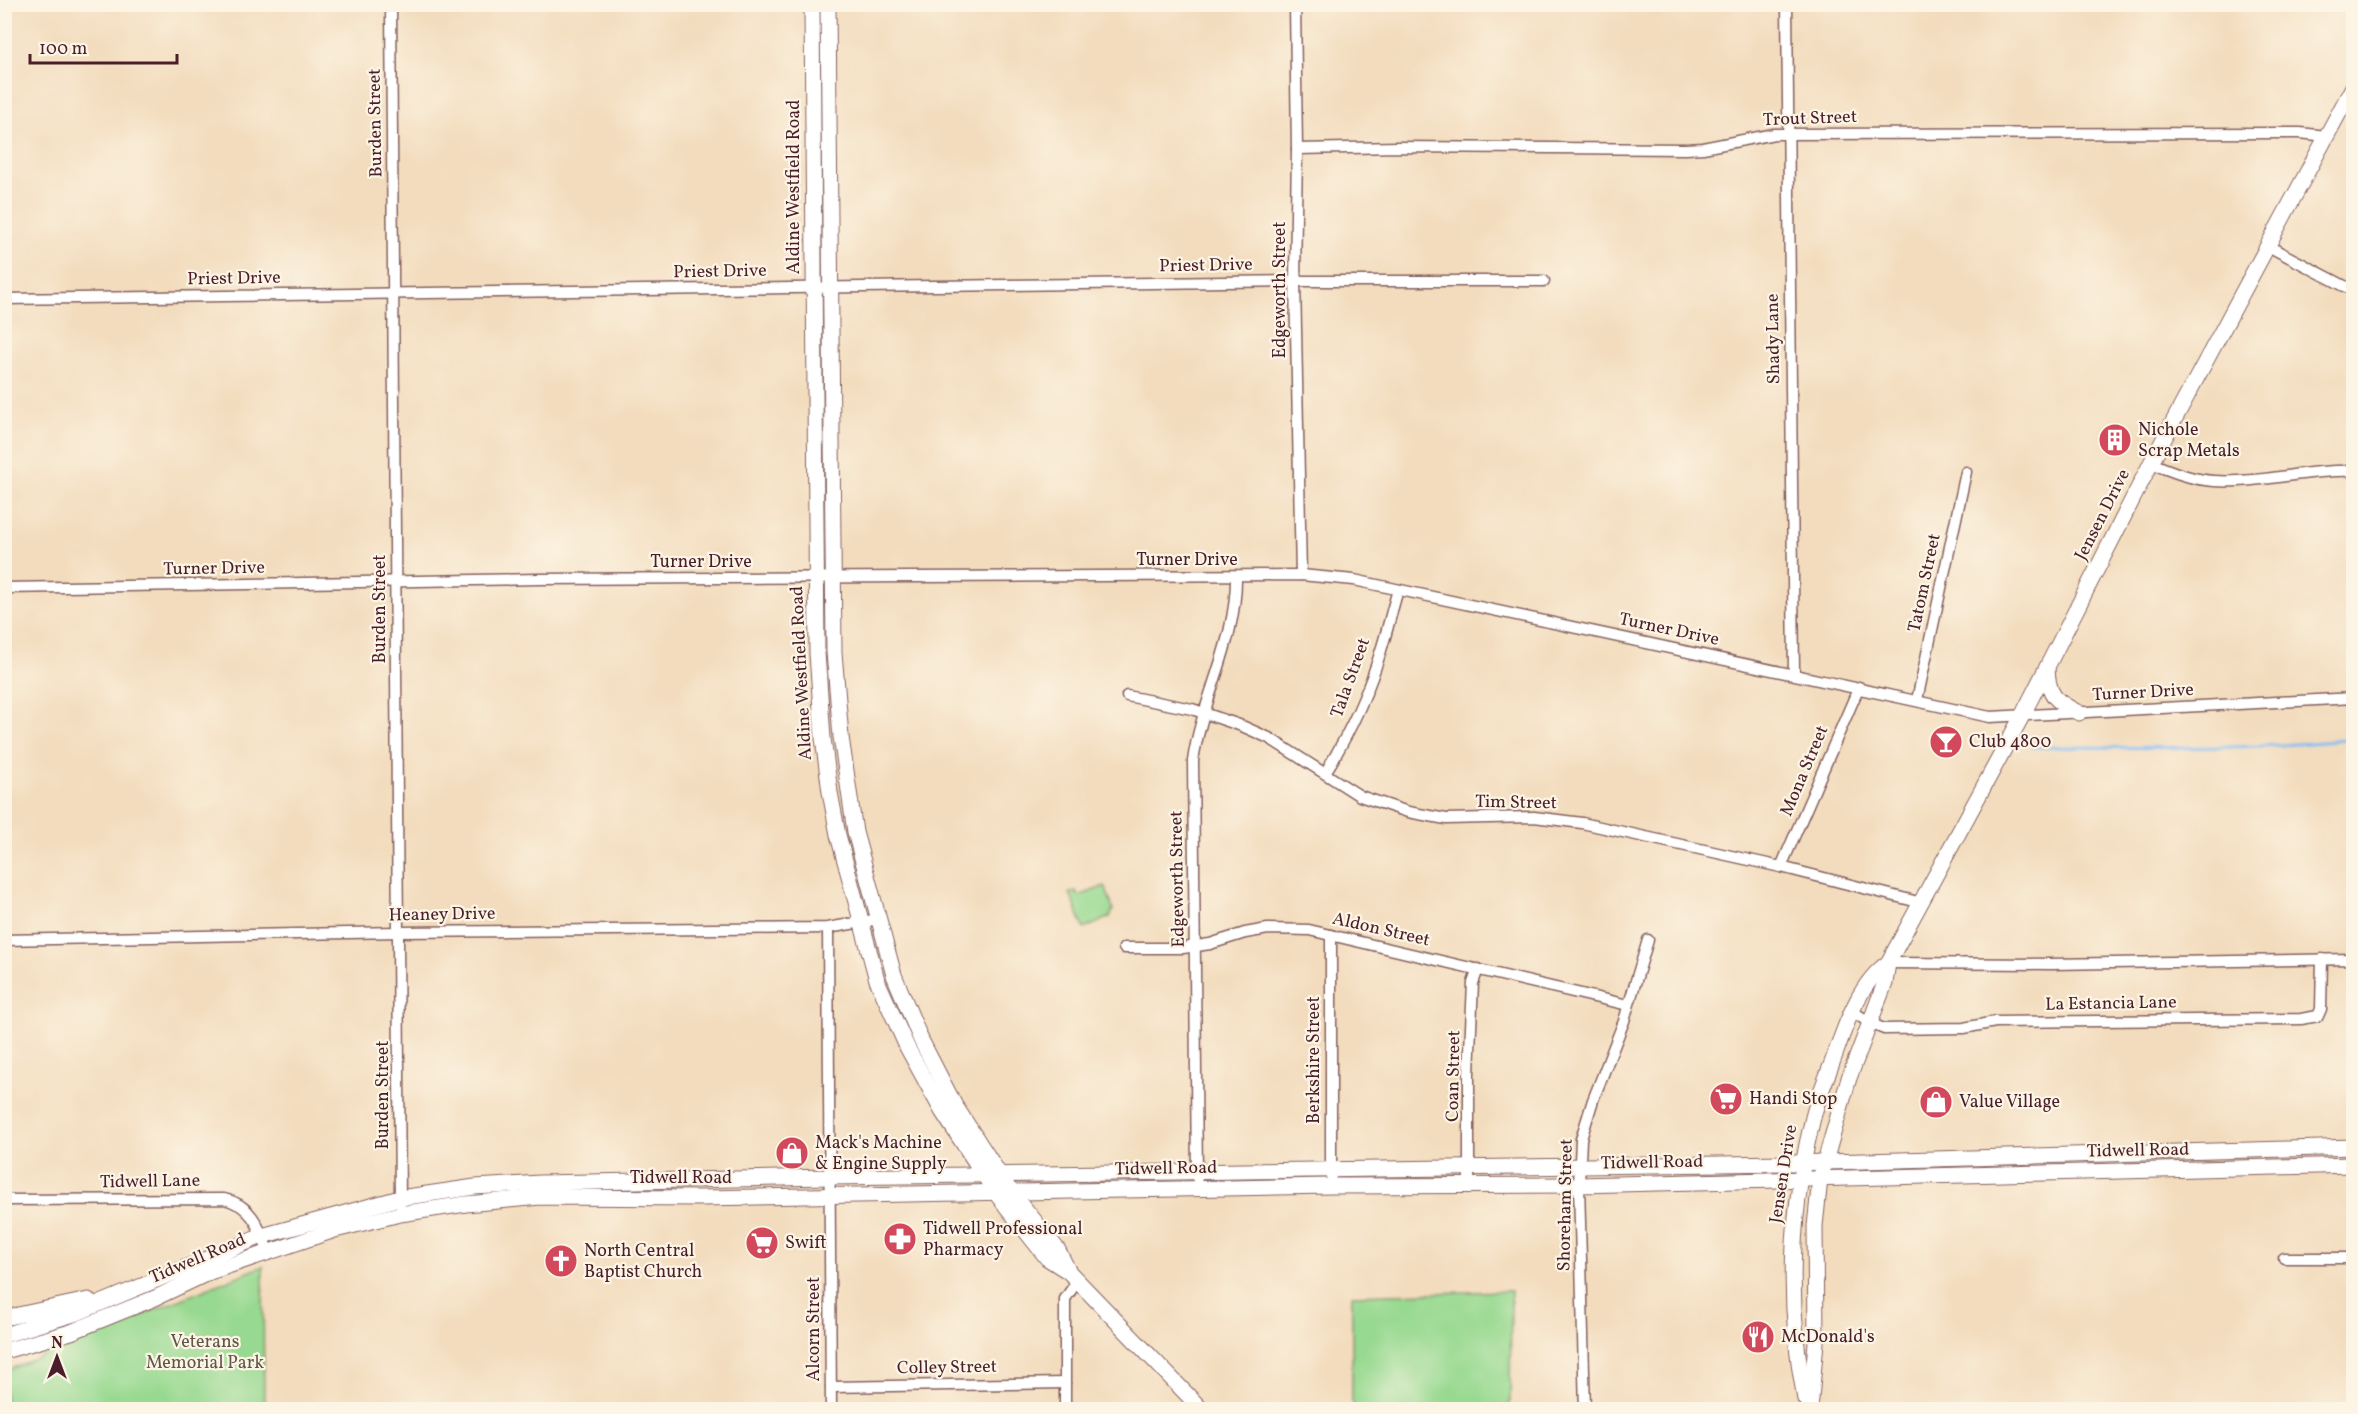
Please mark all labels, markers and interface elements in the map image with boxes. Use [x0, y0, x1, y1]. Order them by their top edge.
scale bar [30, 27, 177, 65]
text: 100 m [39, 37, 88, 62]
street label: Burden Street [363, 68, 389, 178]
street label: Aldine Westfield Road [782, 100, 807, 274]
street label: Trout Street [1762, 105, 1858, 133]
street label: Edgeworth Street [1268, 221, 1293, 359]
street label: Priest Drive [1159, 253, 1253, 279]
street label: Priest Drive [673, 259, 767, 285]
street label: Priest Drive [187, 266, 281, 292]
street label: Shady Lane [1761, 293, 1787, 385]
place label: Nichole Scrap Metals [2138, 418, 2240, 464]
building icon: Nichole Scrap Metals [2097, 422, 2133, 458]
street label: Jensen Drive [2069, 465, 2137, 565]
street label: Tatom Street [1902, 531, 1948, 635]
street label: Turner Drive [1136, 548, 1238, 573]
street label: Turner Drive [650, 550, 752, 575]
street label: Burden Street [368, 554, 393, 664]
street label: Turner Drive [163, 556, 265, 582]
street label: Aldine Westfield Road [785, 585, 819, 761]
street label: Turner Drive [1617, 607, 1721, 653]
street label: Tala Street [1325, 634, 1377, 722]
street label: Turner Drive [2092, 678, 2194, 708]
street label: Mona Street [1775, 722, 1835, 820]
bar icon: Club 4800 [1928, 724, 1964, 760]
place label: Club 4800 [1969, 730, 2051, 755]
street label: Tim Street [1475, 790, 1557, 816]
street label: Edgeworth Street [1164, 810, 1192, 948]
street label: Heaney Drive [388, 902, 496, 928]
street label: Aldon Street [1330, 907, 1432, 953]
street label: La Estancia Lane [2045, 990, 2177, 1018]
street label: Berkshire Street [1302, 996, 1327, 1124]
street label: Coan Street [1441, 1030, 1467, 1122]
street label: Burden Street [371, 1040, 396, 1150]
supermarket icon: Handi Stop [1708, 1081, 1744, 1117]
shop icon: Value Village [1918, 1084, 1954, 1120]
place label: Handi Stop [1749, 1087, 1837, 1112]
place label: Value Village [1959, 1090, 2060, 1115]
street label: Jensen Drive [1764, 1123, 1804, 1225]
place label: Mack's Machine & Engine Supply [815, 1131, 947, 1177]
shop icon: Mack's Machine & Engine Supply [774, 1135, 810, 1171]
street label: Shoreham Street [1552, 1138, 1580, 1272]
street label: Tidwell Road [2087, 1138, 2189, 1164]
street label: Tidwell Road [1601, 1150, 1703, 1176]
street label: Tidwell Road [1115, 1156, 1217, 1182]
street label: Tidwell Road [630, 1166, 732, 1191]
street label: Tidwell Lane [100, 1169, 200, 1195]
place label: Tidwell Professional Pharmacy [923, 1217, 1083, 1263]
pharmacy icon: Tidwell Professional Pharmacy [882, 1221, 918, 1257]
supermarket icon: Swift [744, 1225, 780, 1261]
street label: Tidwell Road [146, 1227, 250, 1291]
place label: Swift [785, 1231, 827, 1256]
place label: North Central Baptist Church [584, 1239, 703, 1285]
church icon: North Central Baptist Church [543, 1243, 579, 1279]
street label: Alcorn Street [802, 1277, 827, 1381]
restaurant icon: McDonald's [1740, 1319, 1776, 1355]
place label: McDonald's [1781, 1325, 1875, 1350]
north arrow [27, 1327, 87, 1387]
park label: Veterans Memorial Park [146, 1330, 264, 1376]
text: N [51, 1333, 63, 1355]
street label: Colley Street [897, 1355, 997, 1381]

